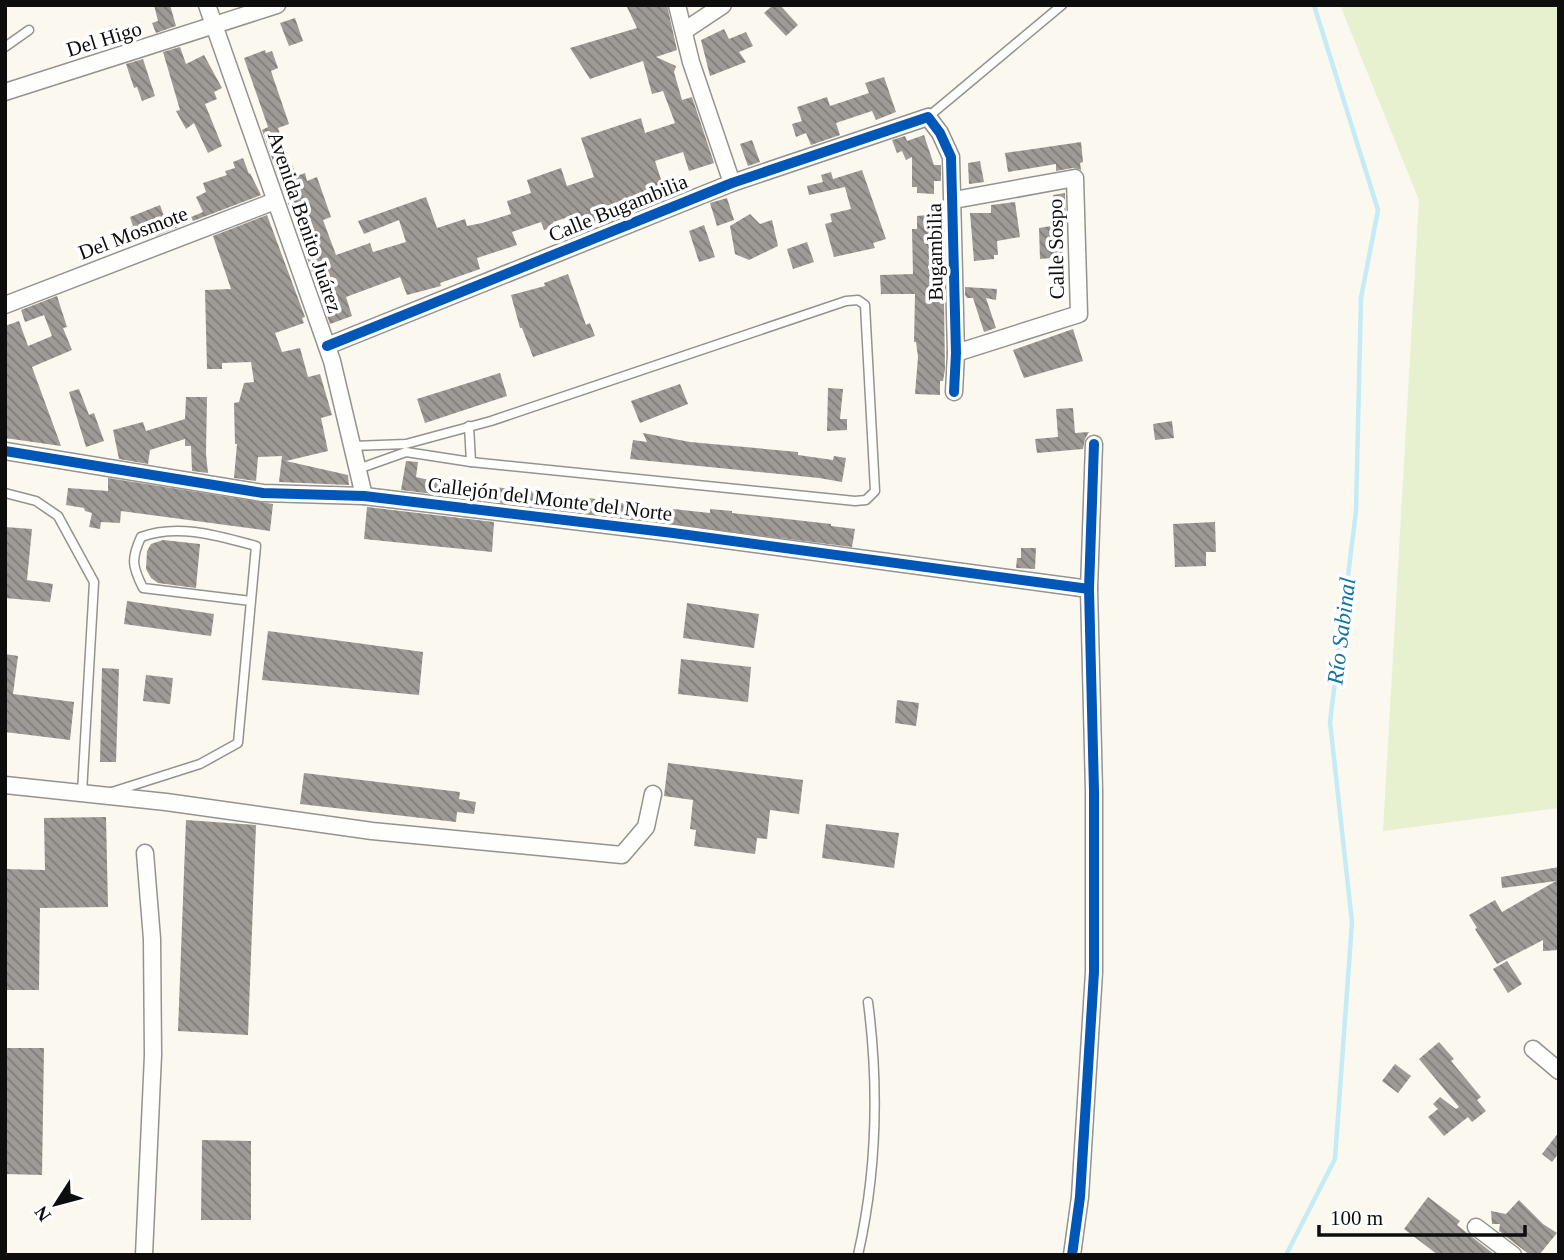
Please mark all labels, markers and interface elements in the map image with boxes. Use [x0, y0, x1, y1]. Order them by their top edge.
street label: Del Higo [63, 16, 145, 62]
street label: Avenida Benito Juárez [263, 128, 347, 316]
street label: Calle Bugambilia [545, 169, 692, 247]
street label: Calle Sospo [1043, 198, 1069, 300]
street label: Del Mosmote [75, 201, 191, 265]
street label: Bugambilia [922, 202, 948, 301]
street label: Callejón del Monte del Norte [426, 472, 674, 526]
water label: Río Sabinal [1322, 576, 1360, 687]
north arrow [21, 1169, 91, 1239]
scale bar [1319, 1194, 1526, 1238]
text: N [30, 1202, 55, 1225]
text: 100 m [1330, 1206, 1383, 1230]

